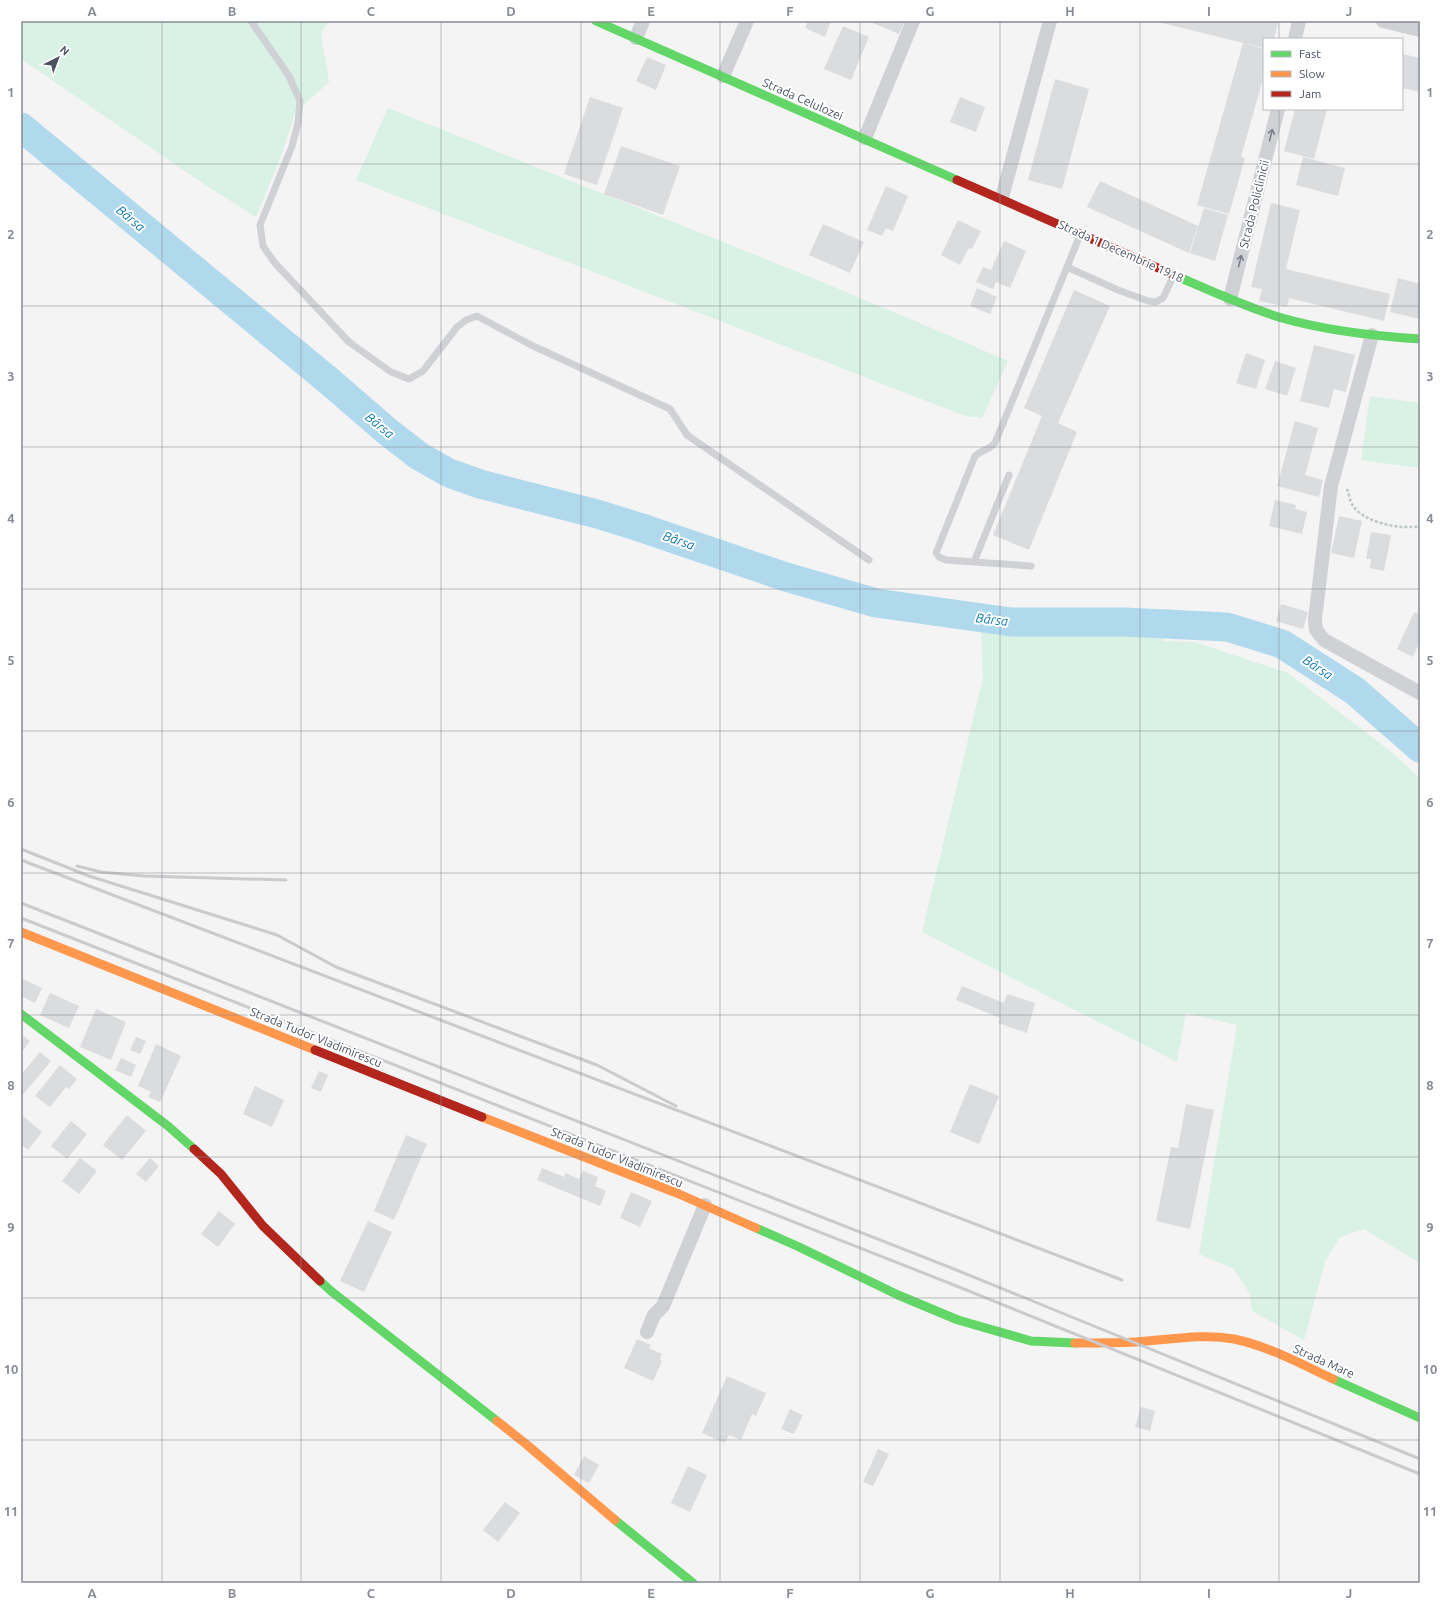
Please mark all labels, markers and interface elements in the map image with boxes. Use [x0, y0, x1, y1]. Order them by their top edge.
text: A [87, 4, 97, 18]
text: B [228, 4, 237, 18]
text: C [367, 4, 376, 18]
text: D [506, 4, 516, 18]
text: E [647, 4, 655, 18]
text: F [786, 4, 794, 18]
text: G [926, 4, 935, 18]
text: H [1065, 4, 1075, 18]
text: I [1207, 4, 1211, 18]
text: J [1346, 4, 1352, 18]
north arrow [38, 38, 78, 78]
legend [1263, 38, 1403, 110]
text: N [58, 43, 72, 58]
text: Fast [1299, 47, 1321, 60]
text: Slow [1299, 67, 1325, 80]
street label: Strada Celulozei [761, 75, 845, 123]
text: 1 [7, 85, 15, 99]
text: 1 [1426, 85, 1434, 99]
text: Jam [1299, 87, 1321, 100]
one-way arrow [1268, 129, 1276, 142]
street label: Strada Policlinicii [1237, 158, 1271, 250]
water label: Bârsa [114, 202, 148, 234]
street label: Strada 1 Decembrie 1918 [1056, 217, 1186, 285]
text: 2 [7, 227, 15, 241]
text: 2 [1426, 227, 1434, 241]
one-way arrow [1236, 255, 1244, 268]
text: 3 [7, 369, 15, 383]
text: 3 [1426, 369, 1434, 383]
water label: Bârsa [363, 409, 397, 441]
text: 4 [7, 511, 15, 525]
text: 4 [1426, 511, 1434, 525]
water label: Bârsa [661, 528, 697, 552]
water label: Bârsa [975, 610, 1009, 628]
water label: Bârsa [1301, 652, 1335, 682]
text: 5 [7, 653, 15, 667]
text: 5 [1426, 653, 1434, 667]
text: 6 [7, 795, 15, 809]
text: 6 [1426, 795, 1434, 809]
text: 7 [7, 936, 15, 950]
text: 7 [1426, 936, 1434, 950]
street label: Strada Tudor Vladimirescu [248, 1005, 384, 1069]
text: 8 [7, 1078, 15, 1092]
text: 8 [1426, 1078, 1434, 1092]
street label: Strada Tudor Vladimirescu [549, 1125, 685, 1189]
text: 9 [7, 1220, 15, 1234]
text: 9 [1426, 1220, 1434, 1234]
street label: Strada Mare [1291, 1342, 1357, 1380]
text: 10 [4, 1362, 18, 1376]
text: 10 [1423, 1362, 1437, 1376]
text: 11 [4, 1504, 18, 1518]
text: 11 [1423, 1504, 1437, 1518]
text: A [87, 1586, 97, 1600]
text: B [228, 1586, 237, 1600]
text: C [367, 1586, 376, 1600]
text: D [506, 1586, 516, 1600]
text: E [647, 1586, 655, 1600]
text: F [786, 1586, 794, 1600]
text: G [926, 1586, 935, 1600]
text: H [1065, 1586, 1075, 1600]
text: I [1207, 1586, 1211, 1600]
text: J [1346, 1586, 1352, 1600]

